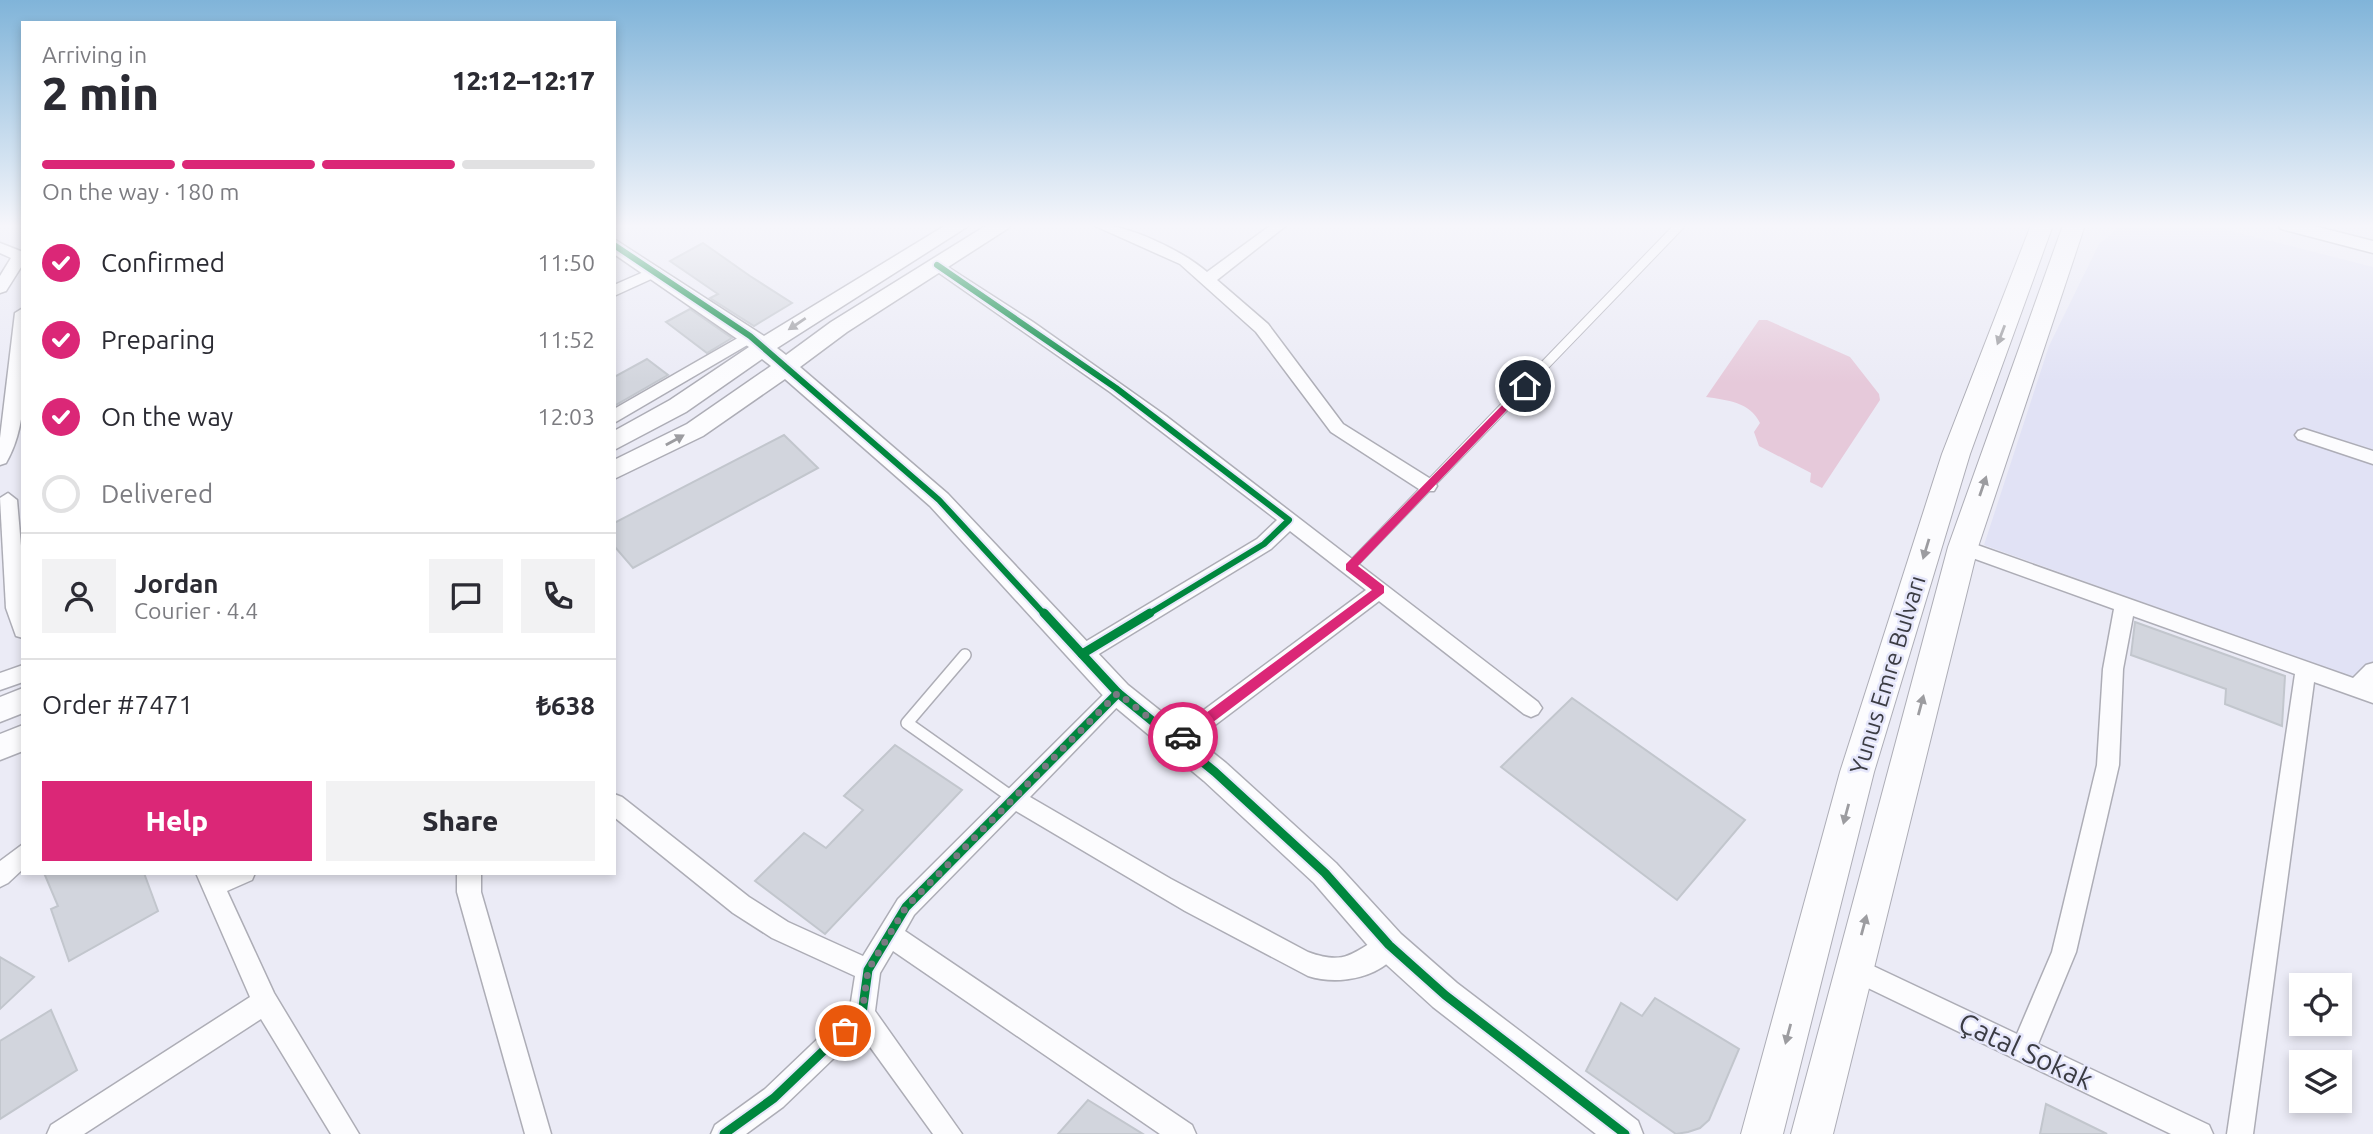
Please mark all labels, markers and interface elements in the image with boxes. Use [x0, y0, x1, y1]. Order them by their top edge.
text: Arriving in [42, 42, 147, 67]
text: 12:12–12:17 [452, 66, 595, 95]
text: 2 min [42, 67, 159, 119]
text: On the way · 180 m [42, 179, 239, 204]
icon: check [42, 244, 80, 282]
text: Confirmed [101, 248, 225, 277]
text: 11:50 [537, 250, 595, 275]
one-way arrow [787, 317, 807, 330]
icon: check [42, 321, 80, 359]
one-way arrow [1995, 324, 2006, 345]
text: Preparing [101, 325, 215, 354]
text: 11:52 [537, 327, 595, 352]
pin [1495, 356, 1555, 416]
icon: home [1506, 367, 1544, 405]
icon: check [42, 398, 80, 436]
text: On the way [101, 402, 233, 431]
text: 12:03 [537, 404, 595, 429]
one-way arrow [666, 434, 685, 446]
one-way arrow [1978, 476, 1989, 497]
text: Delivered [101, 479, 213, 508]
one-way arrow [1921, 539, 1931, 560]
button: person [42, 559, 116, 633]
button: chat [429, 559, 503, 633]
button: phone [521, 559, 595, 633]
text: Jordan [134, 569, 219, 598]
street label: Yunus Emre Bulvarı [1844, 572, 1931, 778]
text: Courier · 4.4 [134, 598, 258, 623]
text: Order #7471 [42, 690, 193, 719]
text: ₺638 [536, 691, 595, 720]
one-way arrow [1916, 694, 1927, 716]
courier [1148, 702, 1218, 772]
icon: car [1164, 718, 1202, 756]
button: Help [42, 781, 312, 861]
button: Share [326, 781, 595, 861]
one-way arrow [1840, 803, 1851, 825]
one-way arrow [1859, 914, 1870, 936]
map controls [2289, 973, 2352, 1113]
button: locate [2289, 973, 2352, 1036]
pin [815, 1001, 875, 1061]
street label: Çatal Sokak [1954, 1006, 2098, 1095]
icon: bag [826, 1012, 864, 1050]
one-way arrow [1782, 1023, 1793, 1045]
button: layers [2289, 1050, 2352, 1113]

